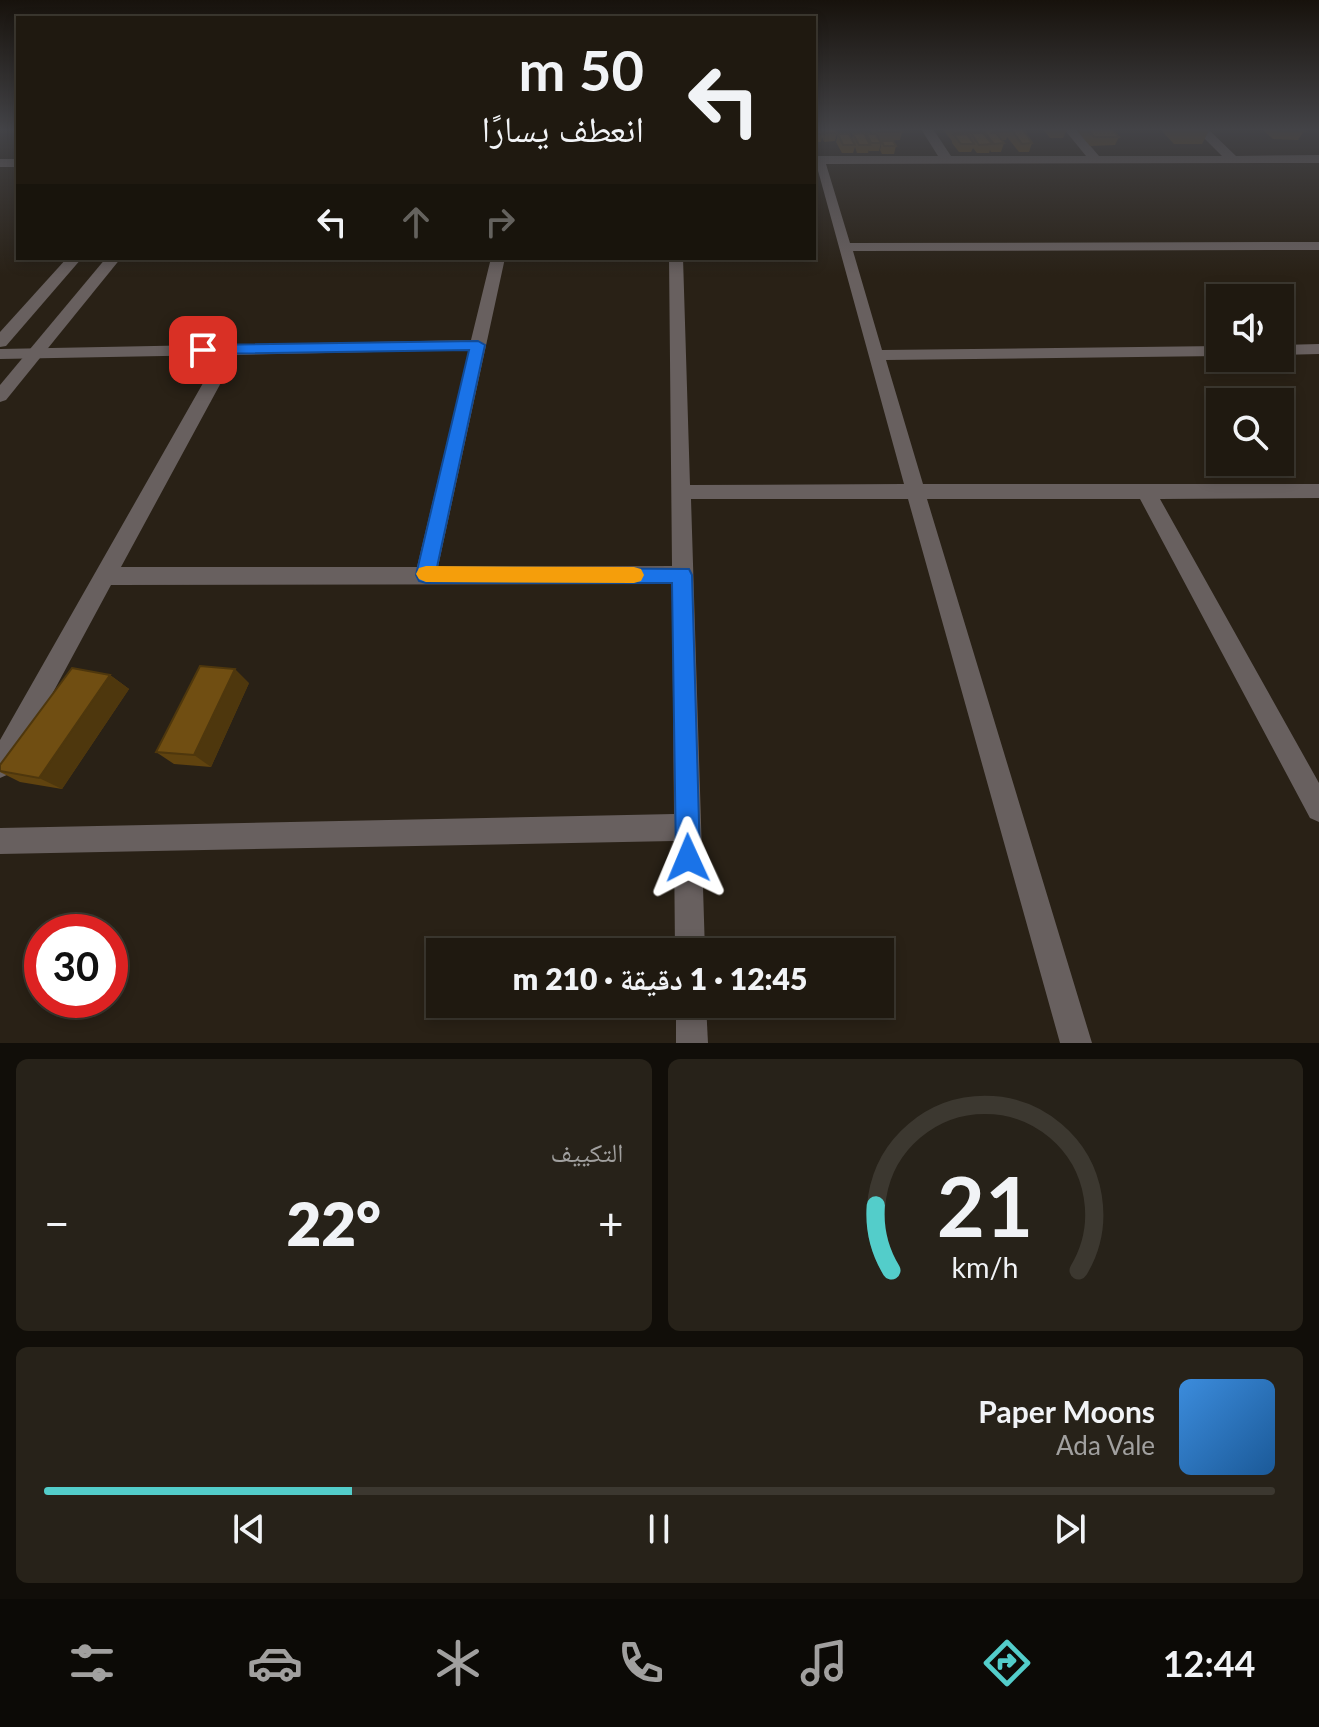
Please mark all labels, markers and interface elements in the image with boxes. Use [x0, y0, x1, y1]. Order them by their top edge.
text: 50 m [519, 36, 644, 103]
icon: left [672, 48, 776, 152]
text: انعطف يسارًا [482, 106, 644, 150]
icon: left [310, 200, 354, 244]
icon: ahead [394, 200, 438, 244]
icon: right [478, 200, 522, 244]
map controls [1206, 284, 1294, 476]
button: sound [1206, 284, 1294, 372]
pin [169, 316, 237, 384]
icon: arrive [181, 328, 225, 372]
button: search [1206, 388, 1294, 476]
position arrow [646, 816, 730, 900]
speed limit sign: 30 [24, 914, 128, 1018]
text: 12:45 · 1 دقيقة · 210 m [513, 960, 807, 996]
text: التكييف [551, 1136, 624, 1168]
text: 21 [937, 1155, 1034, 1255]
text: 22° [286, 1187, 381, 1259]
text: − [44, 1197, 70, 1249]
text: + [598, 1197, 624, 1249]
text: km/h [952, 1250, 1019, 1284]
text: Paper Moons [978, 1393, 1155, 1429]
text: Ada Vale [1056, 1429, 1155, 1461]
icon: previous [227, 1507, 271, 1551]
icon: pause [637, 1507, 681, 1551]
icon: next [1048, 1507, 1092, 1551]
icon: filters [64, 1635, 120, 1691]
icon: car [247, 1635, 303, 1691]
icon: climate [430, 1635, 486, 1691]
icon: phone [613, 1635, 669, 1691]
icon: music [796, 1635, 852, 1691]
icon: directions [979, 1635, 1035, 1691]
text: 12:44 [1163, 1641, 1255, 1685]

